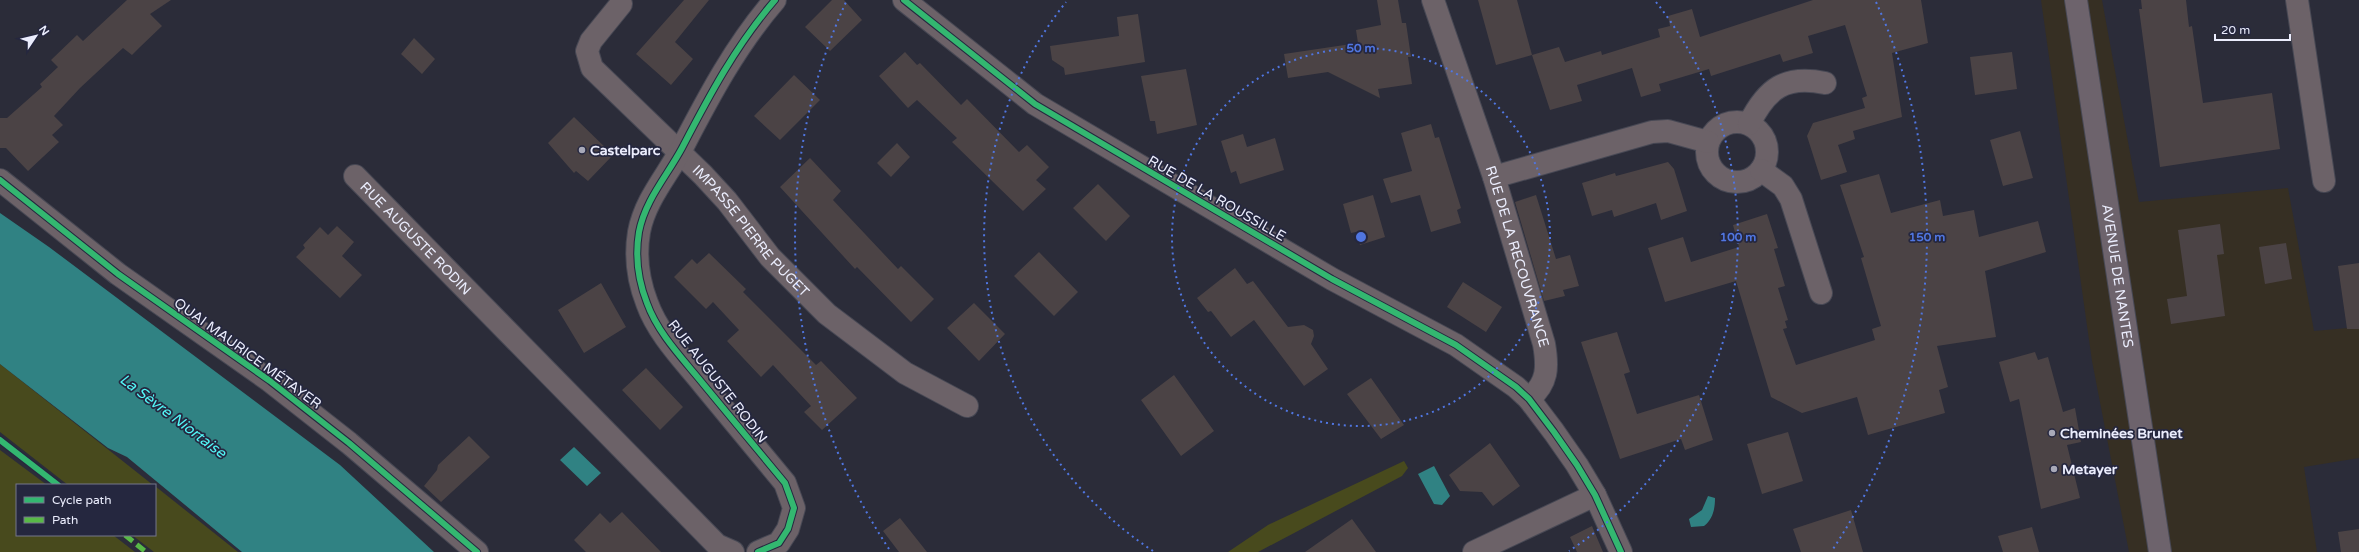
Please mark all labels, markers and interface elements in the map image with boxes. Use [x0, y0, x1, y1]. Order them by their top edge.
north arrow [16, 16, 56, 56]
scale bar [2215, 16, 2290, 42]
text: N [36, 23, 52, 38]
text: 20 m [2221, 23, 2250, 37]
text: 50 m [1346, 41, 1376, 55]
place label: Castelparc [590, 142, 661, 159]
marker: Castelparc [577, 145, 587, 155]
street label: RUE DE LA ROUSSILLE [1145, 152, 1289, 245]
street label: IMPASSE PIERRE PUGET [689, 162, 813, 301]
street label: RUE DE LA RECOUVRANCE [1482, 164, 1552, 349]
street label: RUE AUGUSTE RODIN [356, 178, 475, 298]
street label: AVENUE DE NANTES [2098, 203, 2137, 349]
centre of rings [1354, 230, 1368, 244]
text: 100 m [1720, 230, 1756, 244]
text: 150 m [1909, 230, 1945, 244]
street label: QUAI MAURICE MÉTAYER [171, 294, 325, 413]
street label: RUE AUGUSTE RODIN [664, 316, 771, 446]
water label: La Sèvre Niortaise [116, 370, 231, 463]
place label: Cheminées Brunet [2060, 425, 2183, 442]
marker: Cheminées Brunet [2047, 428, 2057, 438]
place label: Metayer [2062, 461, 2118, 478]
marker: Metayer [2049, 464, 2059, 474]
legend [16, 484, 156, 536]
text: Cycle path [52, 493, 111, 507]
text: Path [52, 513, 78, 527]

